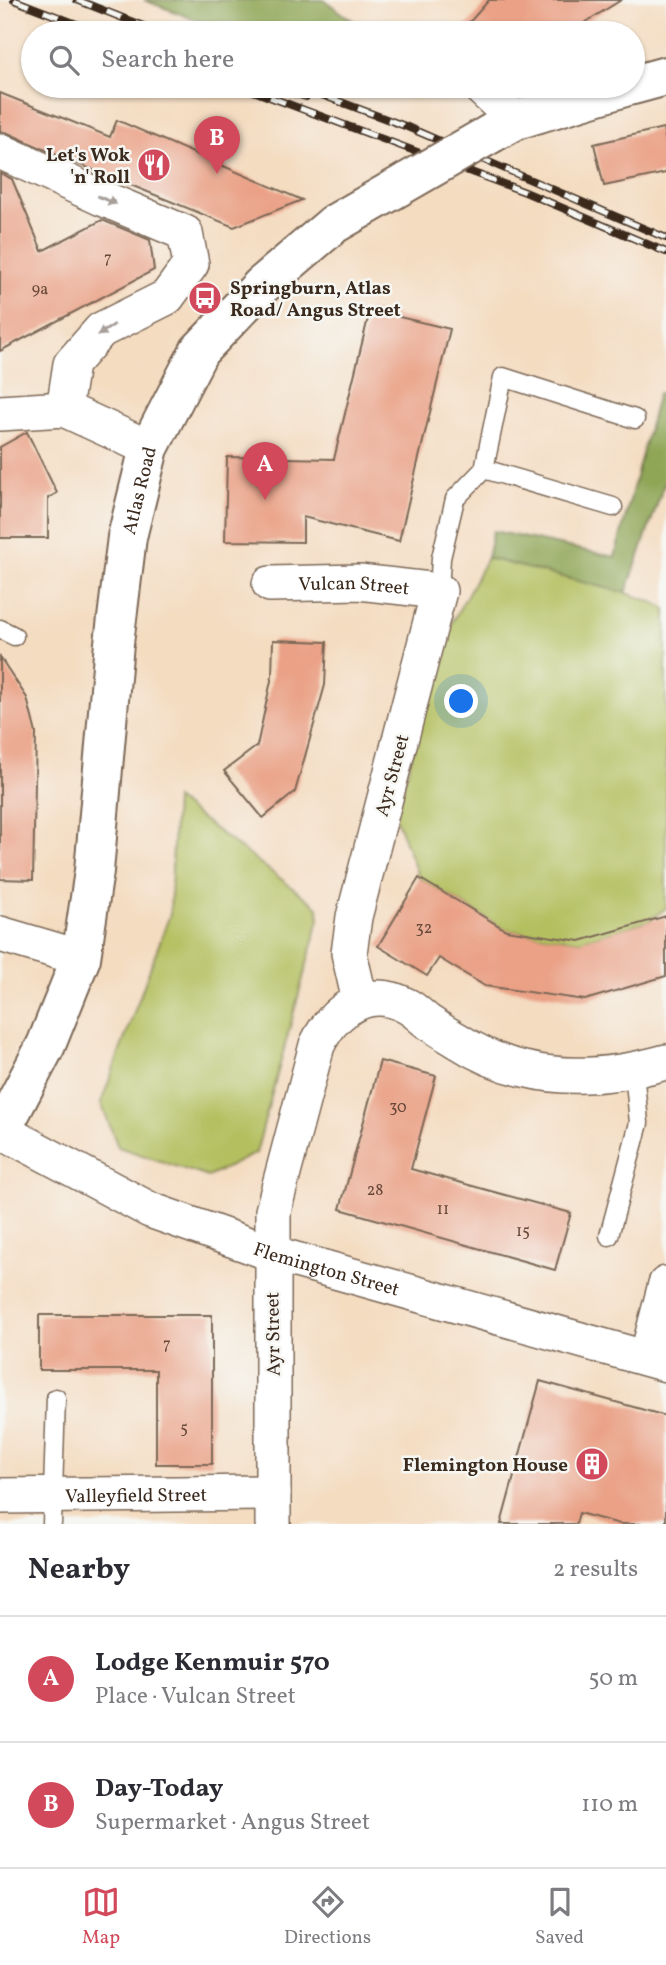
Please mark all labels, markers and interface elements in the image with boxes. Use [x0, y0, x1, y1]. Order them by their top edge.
search box [21, 21, 645, 98]
icon: search [45, 41, 83, 79]
text: Search here [101, 42, 234, 78]
pin: B [194, 116, 240, 174]
place label: Let's Wok 'n' Roll [46, 143, 130, 191]
restaurant icon: Let's Wok 'n' Roll [135, 146, 173, 184]
one-way arrow [96, 195, 117, 206]
house number: 7 [104, 248, 112, 270]
place label: Springburn, Atlas Road/ Angus Street [230, 276, 401, 324]
house number: 9a [32, 279, 48, 301]
bus stop icon: Springburn, Atlas Road/ Angus Street [186, 279, 224, 317]
one-way arrow [96, 323, 115, 337]
pin: A [242, 442, 288, 500]
street label: Atlas Road [117, 444, 164, 537]
street label: Vulcan Street [298, 571, 411, 603]
your location [444, 684, 478, 718]
street label: Ayr Street [369, 731, 416, 819]
house number: 32 [416, 918, 432, 940]
house number: 30 [389, 1097, 407, 1119]
house number: 28 [367, 1180, 383, 1202]
house number: 11 [437, 1199, 449, 1221]
house number: 15 [516, 1221, 530, 1243]
street label: Flemington Street [250, 1237, 402, 1304]
street label: Ayr Street [260, 1291, 288, 1376]
house number: 7 [163, 1334, 171, 1356]
house number: 5 [180, 1418, 188, 1440]
building icon: Flemington House [573, 1445, 611, 1483]
place label: Flemington House [403, 1453, 568, 1479]
street label: Valleyfield Street [65, 1483, 208, 1510]
text: Nearby [28, 1549, 130, 1591]
text: 2 results [553, 1554, 638, 1586]
text: Lodge Kenmuir 570 [95, 1645, 330, 1681]
text: A [43, 1663, 59, 1695]
text: 50 m [589, 1663, 638, 1695]
text: Place · Vulcan Street [95, 1681, 296, 1713]
text: Day-Today [95, 1771, 223, 1807]
text: B [43, 1789, 59, 1821]
text: 110 m [581, 1789, 638, 1821]
text: Supermarket · Angus Street [95, 1807, 370, 1839]
tab: Map [82, 1883, 120, 1951]
tab: Directions [284, 1883, 371, 1951]
tab: Saved [535, 1883, 584, 1951]

